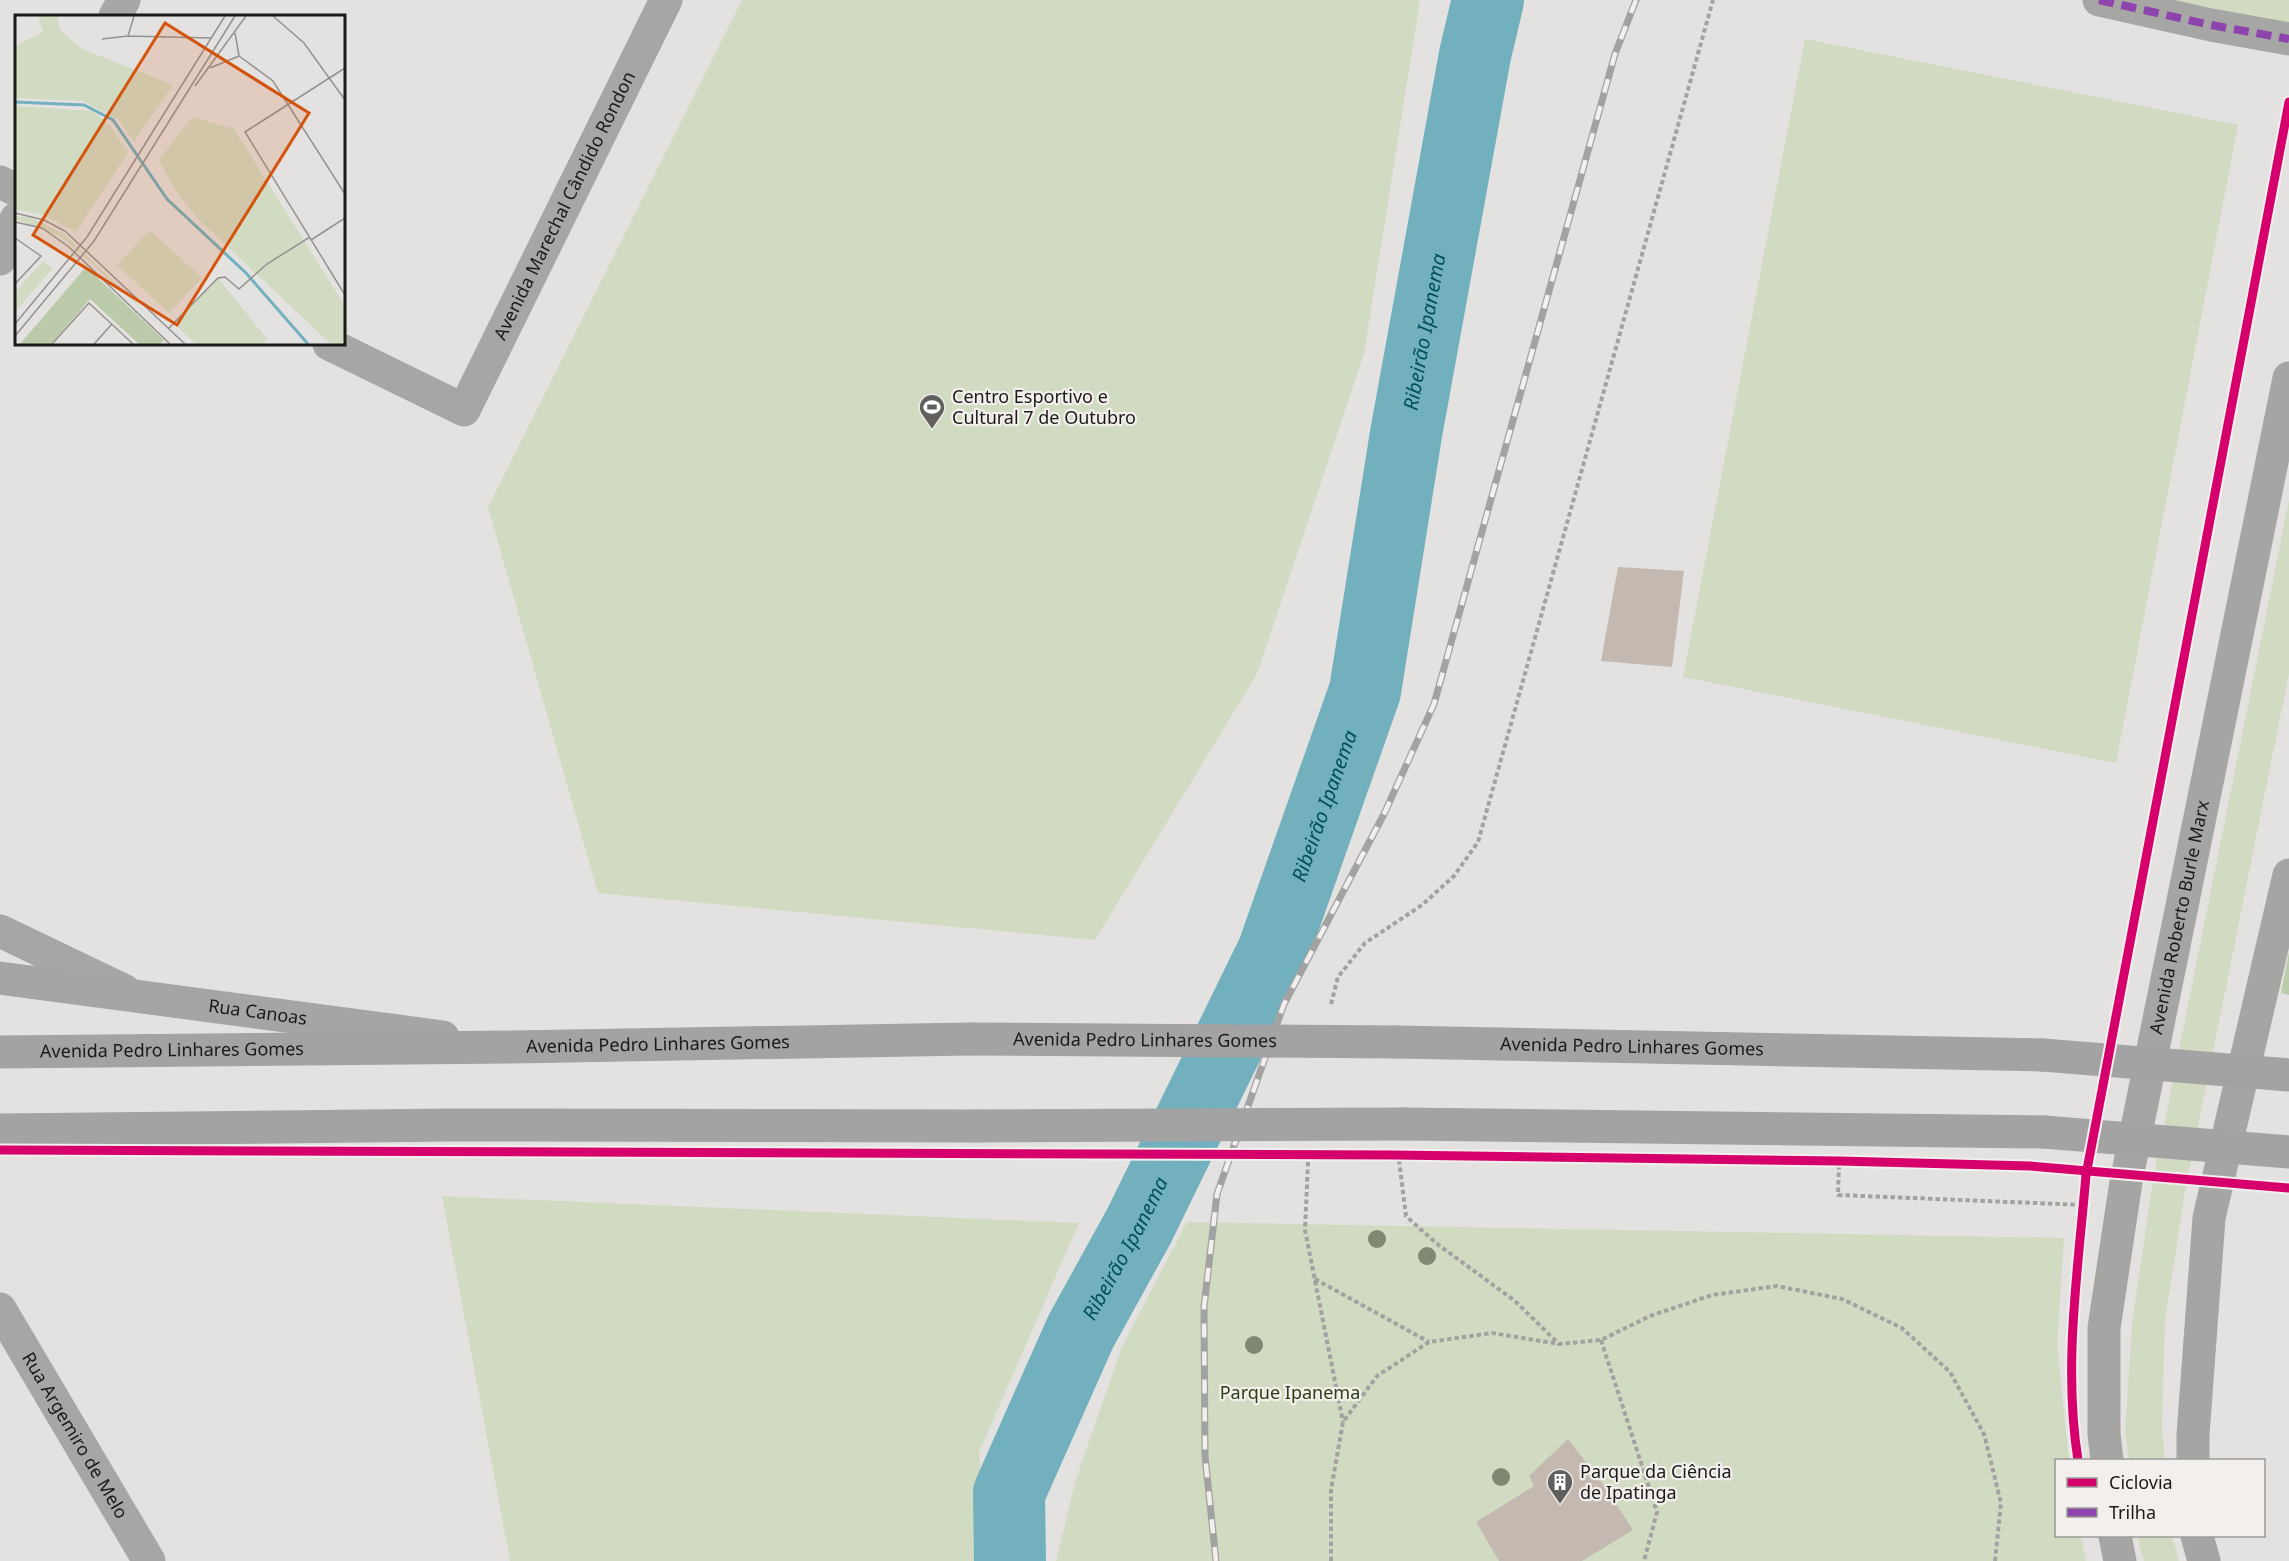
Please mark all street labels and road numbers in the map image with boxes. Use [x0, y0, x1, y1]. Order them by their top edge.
street label: Avenida Marechal Cândido Rondon [487, 67, 640, 344]
street label: Avenida Roberto Burle Marx [2143, 797, 2214, 1036]
street label: Rua Canoas [207, 993, 309, 1030]
street label: Avenida Pedro Linhares Gomes [1013, 1026, 1277, 1052]
street label: Avenida Pedro Linhares Gomes [526, 1029, 790, 1058]
street label: Avenida Pedro Linhares Gomes [1500, 1031, 1764, 1060]
street label: Avenida Pedro Linhares Gomes [40, 1036, 304, 1063]
street label: Rua Argemiro de Melo [17, 1347, 134, 1523]

